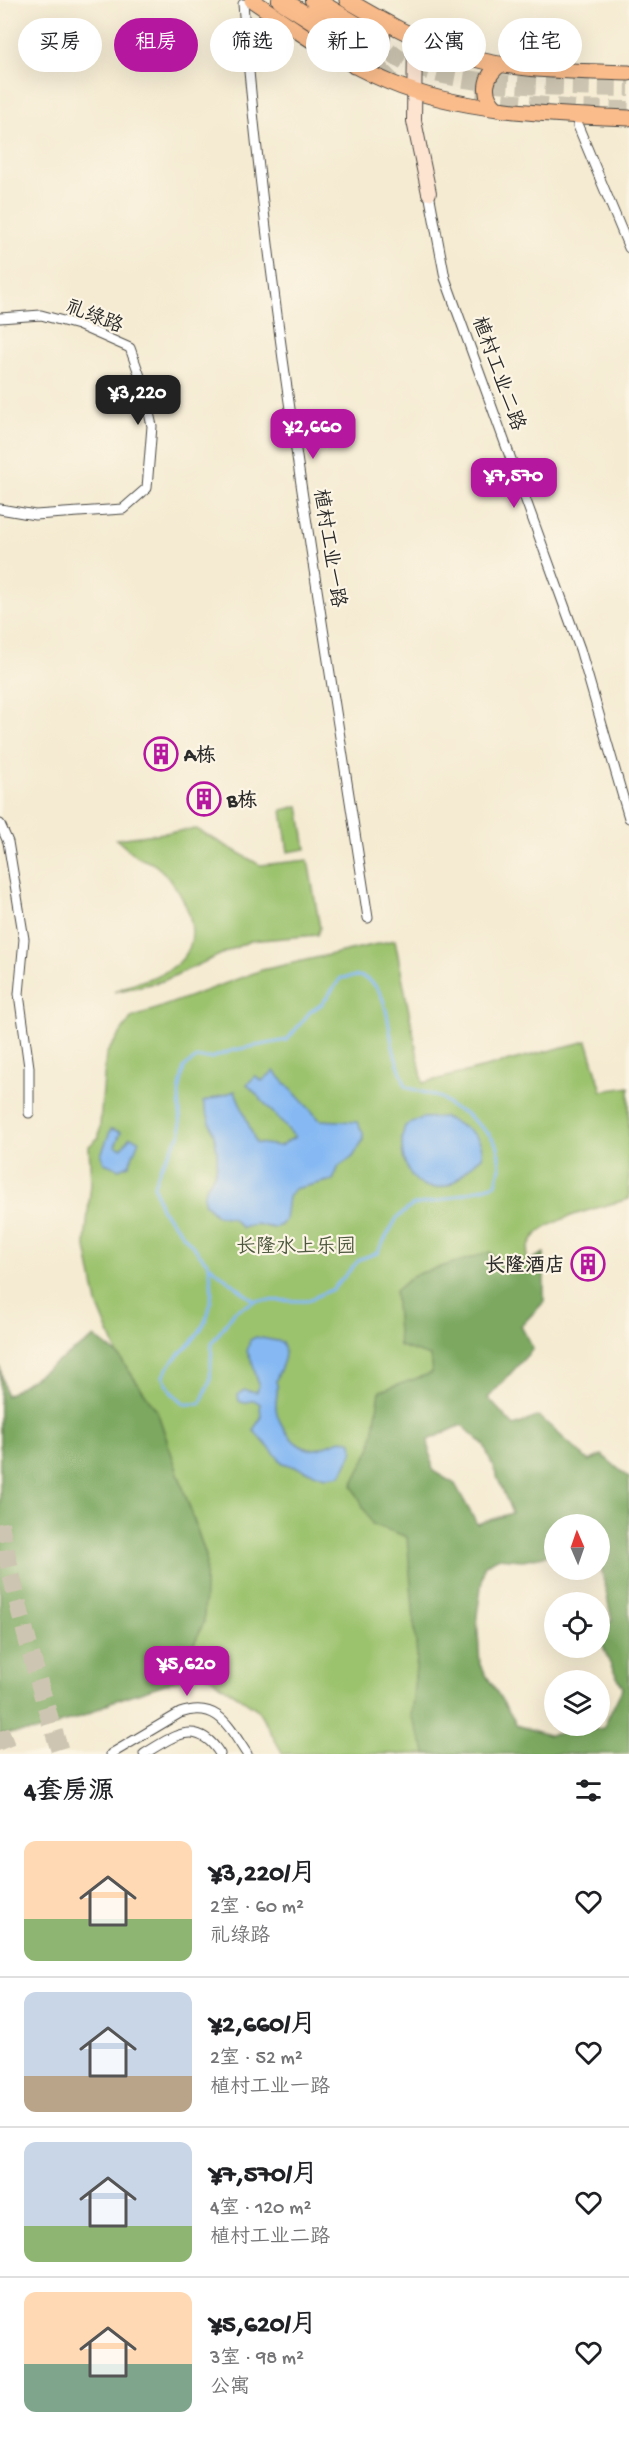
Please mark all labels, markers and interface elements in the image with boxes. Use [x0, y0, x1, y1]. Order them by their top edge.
chip: 买房 [18, 18, 102, 72]
chip: 租房 [114, 18, 198, 72]
chip: 筛选 [210, 18, 294, 72]
chip: 新上 [306, 18, 390, 72]
chip: 公寓 [402, 18, 486, 72]
chip: 住宅 [498, 18, 582, 72]
street label: 礼绿路 [62, 295, 128, 340]
street label: 植村工业二路 [465, 313, 530, 435]
pin: ¥3,220 [89, 375, 187, 426]
text: ¥3,220 [110, 383, 166, 406]
pin: ¥2,660 [264, 409, 362, 460]
text: ¥2,660 [285, 417, 342, 440]
pin: ¥7,570 [465, 458, 563, 509]
text: ¥7,570 [485, 466, 543, 489]
street label: 植村工业一路 [307, 487, 350, 611]
building icon: A栋 [143, 736, 179, 772]
place label: A栋 [183, 744, 216, 769]
building icon: B栋 [186, 781, 222, 817]
place label: B栋 [226, 789, 257, 814]
park label: 长隆水上乐园 [236, 1235, 356, 1260]
building icon: 长隆酒店 [570, 1246, 606, 1282]
place label: 长隆酒店 [485, 1254, 565, 1279]
north arrow [544, 1514, 610, 1580]
map controls [544, 1514, 610, 1736]
button: locate [544, 1592, 610, 1658]
pin: ¥5,620 [138, 1646, 236, 1697]
text: ¥5,620 [158, 1654, 216, 1677]
button: layers [544, 1670, 610, 1736]
icon: filters [572, 1774, 605, 1807]
text: 4套房源 [24, 1778, 114, 1809]
text: ¥3,220/月 [210, 1860, 316, 1891]
icon: home [72, 1865, 144, 1937]
icon: heart [572, 1885, 605, 1918]
text: 2室 · 60 m² [210, 1897, 304, 1920]
text: 礼绿路 [210, 1926, 270, 1949]
text: ¥2,660/月 [210, 2011, 316, 2042]
icon: home [72, 2016, 144, 2088]
icon: heart [572, 2036, 605, 2069]
text: 2室 · 52 m² [210, 2048, 303, 2071]
text: 植村工业一路 [210, 2077, 330, 2100]
text: ¥7,570/月 [210, 2161, 318, 2192]
icon: home [72, 2166, 144, 2238]
icon: heart [572, 2186, 605, 2219]
text: 4室 · 120 m² [210, 2198, 311, 2221]
text: 植村工业二路 [210, 2227, 330, 2250]
text: ¥5,620/月 [210, 2311, 317, 2342]
icon: home [72, 2316, 144, 2388]
icon: heart [572, 2336, 605, 2369]
text: 3室 · 98 m² [210, 2348, 304, 2371]
text: 公寓 [210, 2377, 250, 2400]

